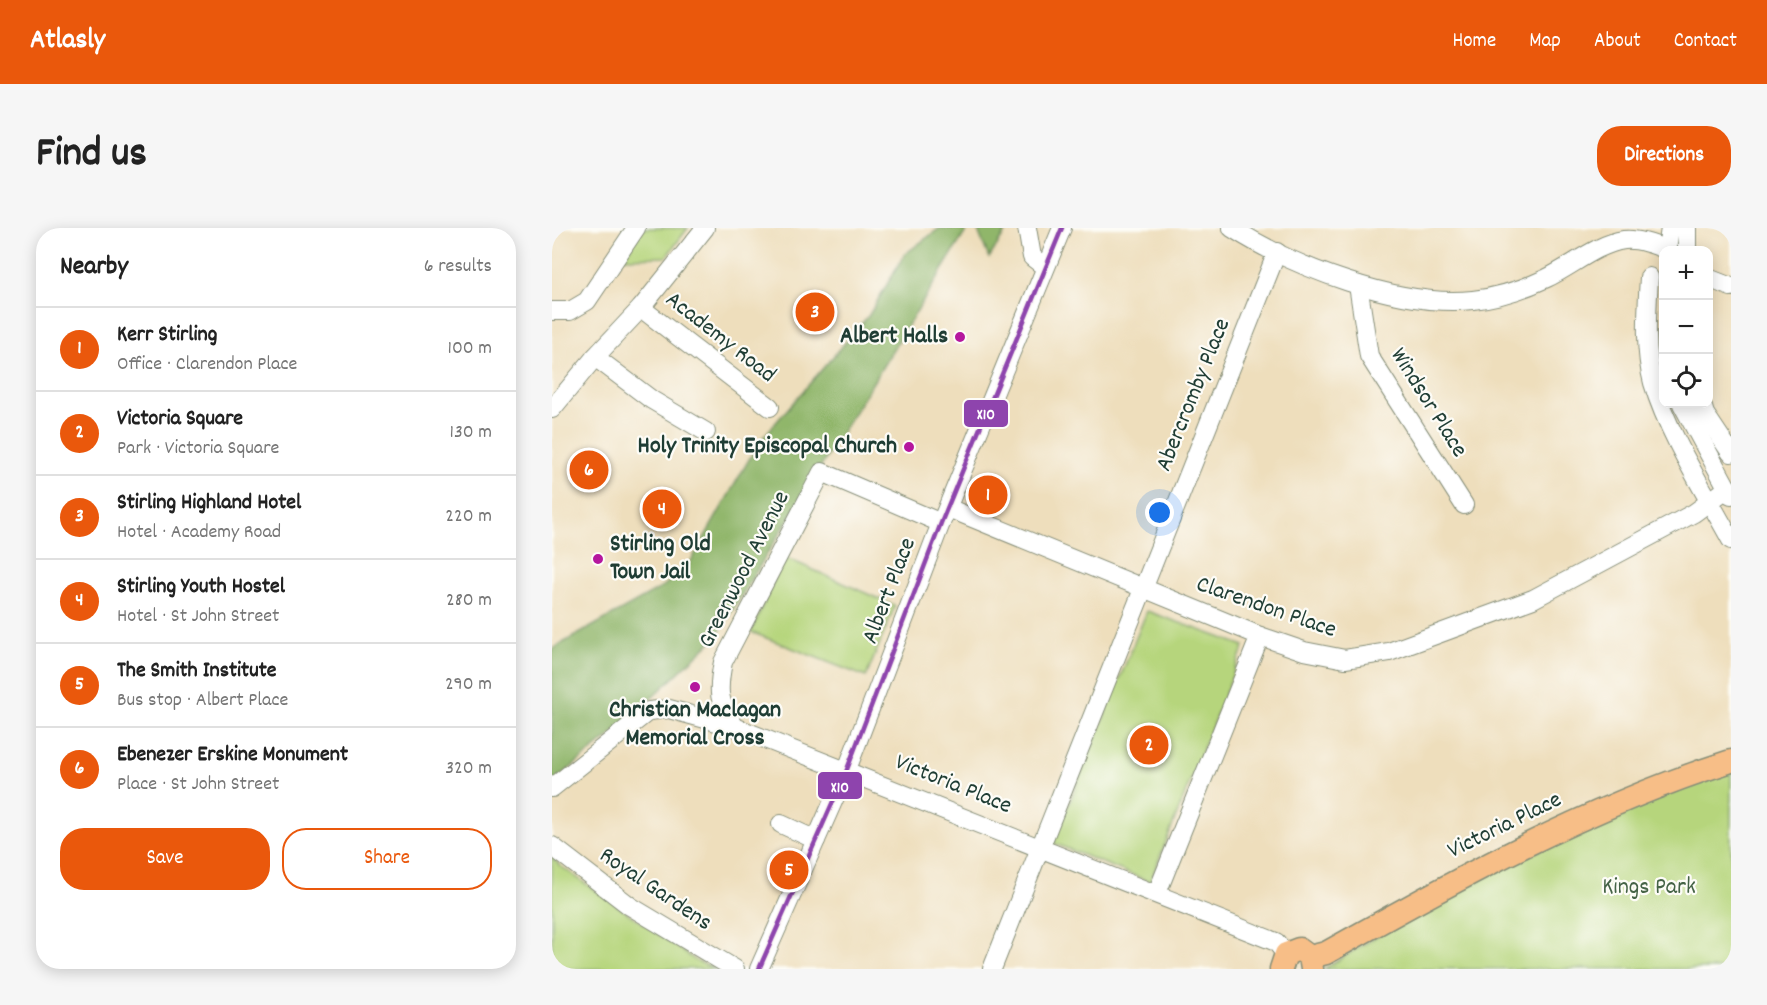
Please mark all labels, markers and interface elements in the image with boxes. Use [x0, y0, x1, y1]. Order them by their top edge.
text: Atlasly [30, 22, 105, 62]
text: Home [1452, 27, 1496, 57]
text: Map [1529, 27, 1561, 57]
text: About [1594, 27, 1641, 57]
text: Contact [1674, 27, 1737, 57]
text: Find us [36, 126, 147, 186]
button: Directions [1597, 126, 1731, 186]
map controls [1659, 246, 1713, 408]
button: + [1659, 246, 1713, 300]
text: Nearby [60, 249, 128, 286]
text: 6 results [424, 253, 492, 281]
street label: Academy Road [657, 284, 783, 392]
pin: 3 [796, 290, 834, 334]
button: − [1659, 300, 1713, 354]
street label: Abercromby Place [1148, 313, 1240, 477]
text: Kerr Stirling [117, 320, 217, 351]
place label: Albert Halls [840, 320, 948, 354]
marker: Albert Halls [953, 330, 967, 344]
text: 1 [77, 335, 82, 363]
text: 100 m [448, 335, 492, 363]
street label: Windsor Place [1381, 342, 1475, 464]
text: Office · Clarendon Place [117, 351, 297, 379]
button: locate [1659, 354, 1713, 408]
line badge: X10 [963, 399, 1009, 428]
text: Victoria Square [117, 404, 243, 435]
text: X10 [977, 404, 995, 427]
text: 2 [75, 419, 84, 447]
text: 130 m [450, 419, 492, 447]
place label: Holy Trinity Episcopal Church [638, 430, 897, 464]
text: Park · Victoria Square [117, 435, 279, 463]
marker: Holy Trinity Episcopal Church [902, 440, 916, 454]
pin: 6 [570, 448, 609, 492]
pin: 1 [968, 472, 1008, 518]
street label: Greenwood Avenue [691, 485, 799, 655]
pin: 4 [642, 486, 682, 532]
text: Stirling Highland Hotel [117, 488, 301, 519]
your location [1145, 498, 1174, 527]
text: 3 [75, 503, 84, 531]
text: 220 m [445, 503, 492, 531]
text: Hotel · Academy Road [117, 519, 281, 547]
place label: Stirling Old Town Jail [610, 528, 711, 590]
street label: Albert Place [854, 533, 926, 649]
marker: Stirling Old Town Jail [591, 552, 605, 566]
street label: Clarendon Place [1191, 568, 1341, 648]
text: Stirling Youth Hostel [117, 572, 285, 603]
text: 4 [75, 587, 84, 615]
text: 280 m [446, 587, 492, 615]
text: Hotel · St John Street [117, 603, 279, 631]
text: The Smith Institute [117, 656, 276, 687]
text: 5 [75, 671, 84, 699]
text: 290 m [445, 671, 492, 699]
marker: Christian Maclagan Memorial Cross [688, 680, 702, 694]
text: Bus stop · Albert Place [117, 687, 288, 715]
place label: Christian Maclagan Memorial Cross [609, 694, 781, 756]
pin: 2 [1130, 722, 1168, 768]
text: Ebenezer Erskine Monument [117, 740, 348, 771]
street label: Victoria Place [889, 746, 1017, 824]
text: 6 [75, 755, 84, 783]
text: 320 m [445, 755, 492, 783]
text: Place · St John Street [117, 771, 279, 799]
line badge: X10 [817, 771, 863, 800]
text: X10 [831, 777, 849, 800]
street label: Victoria Place [1442, 784, 1568, 868]
button: Save [60, 828, 270, 890]
button: Share [282, 828, 492, 890]
street label: Royal Gardens [592, 840, 718, 940]
pin: 5 [770, 848, 808, 892]
park label: Kings Park [1602, 871, 1696, 905]

